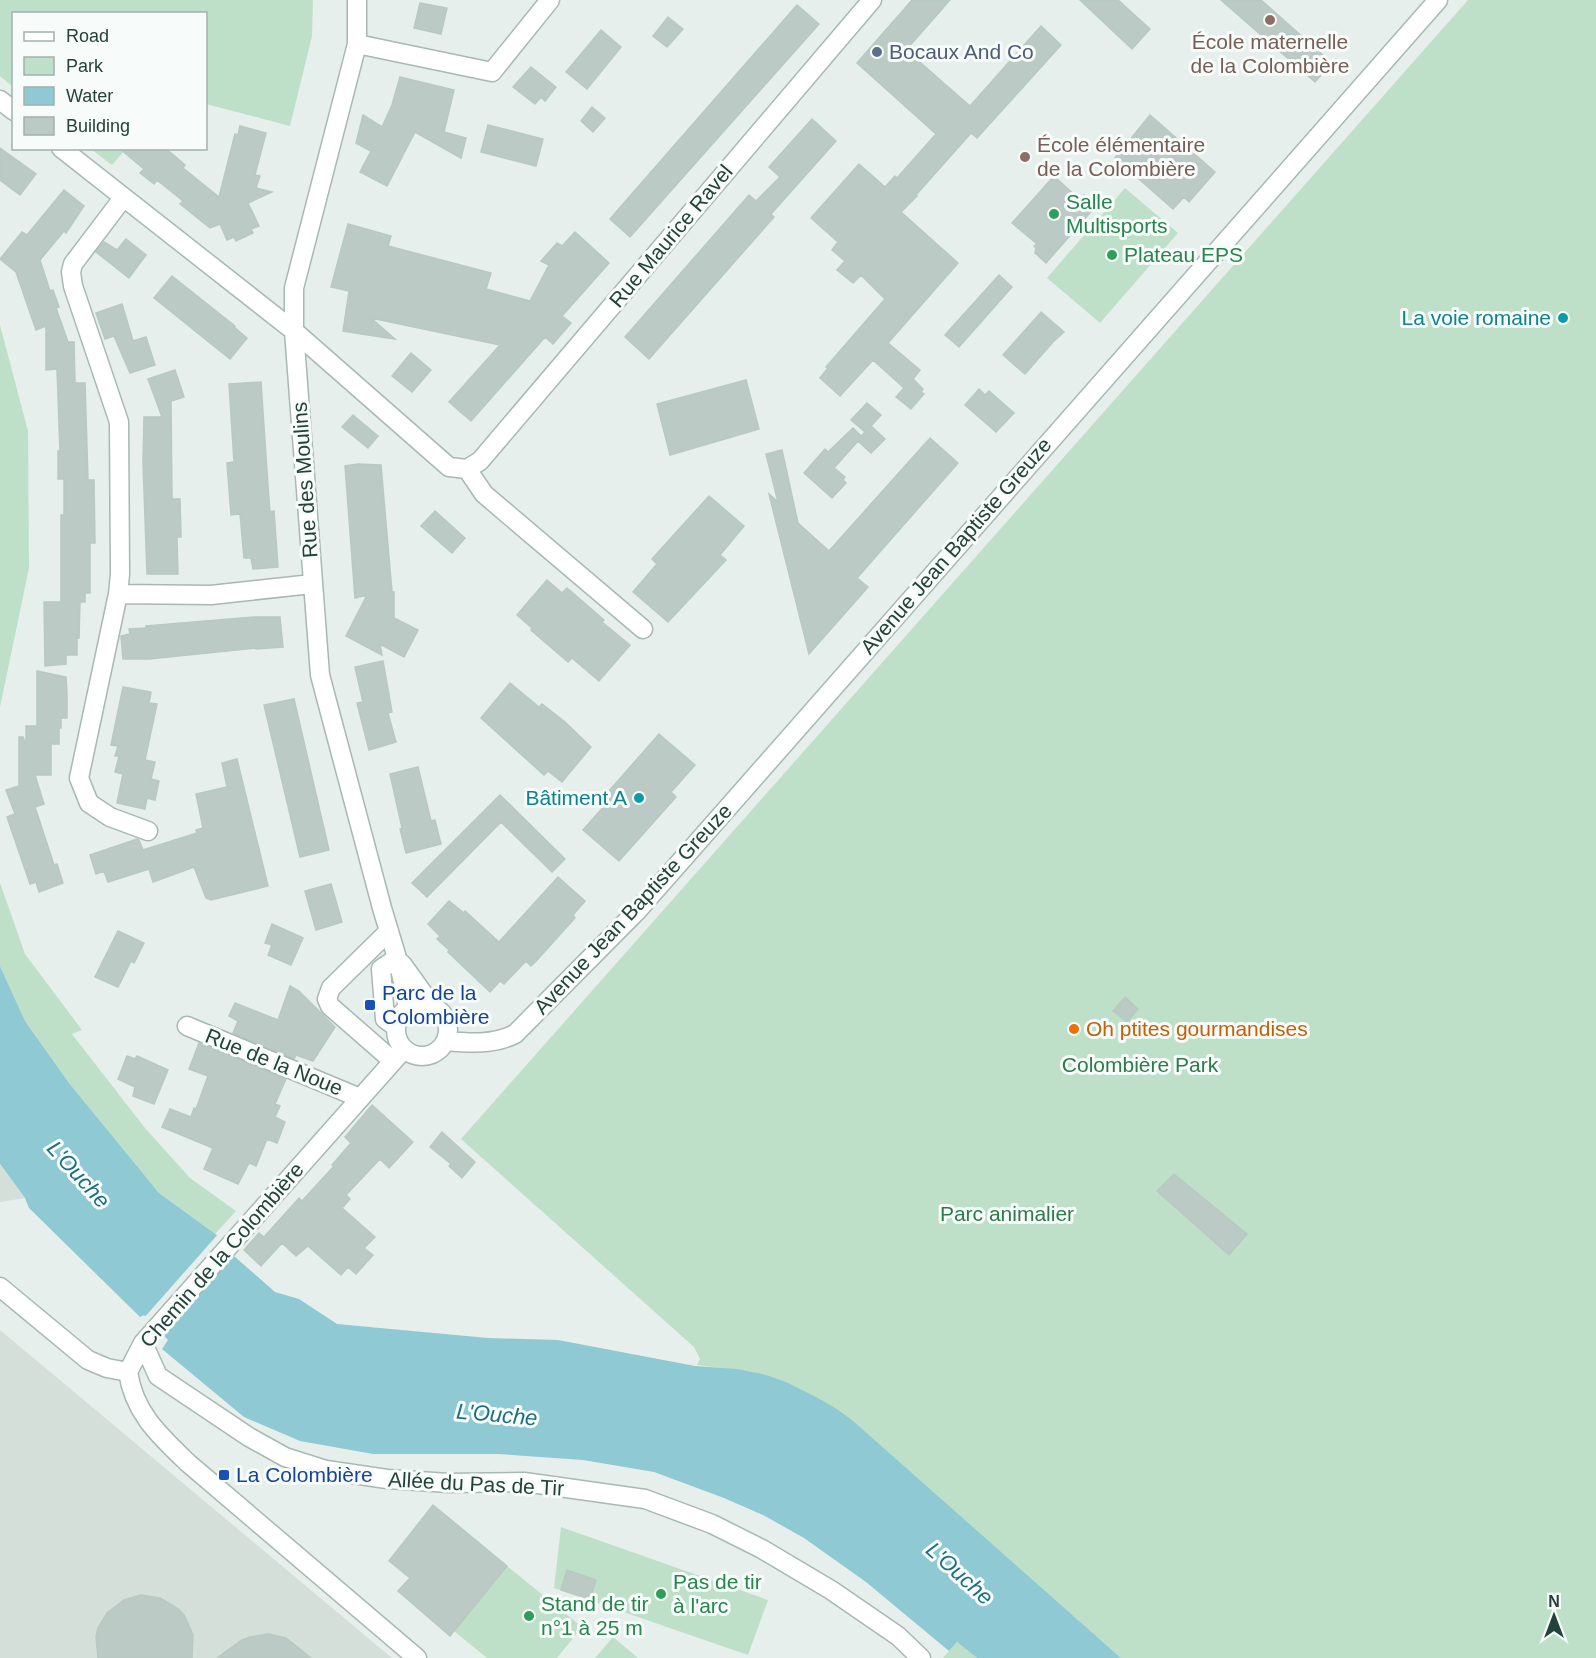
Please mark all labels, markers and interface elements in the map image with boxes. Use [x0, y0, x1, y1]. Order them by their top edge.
legend [12, 12, 207, 150]
marker: École maternelle de la Colombière [1263, 13, 1277, 27]
text: Road [66, 26, 109, 46]
place label: École maternelle de la Colombière [1191, 30, 1349, 77]
place label: Bocaux And Co [889, 40, 1034, 63]
marker: Bocaux And Co [870, 45, 884, 59]
text: Park [66, 56, 104, 76]
text: Water [66, 86, 113, 106]
text: Building [66, 116, 130, 136]
place label: École élémentaire de la Colombière [1037, 133, 1205, 180]
marker: École élémentaire de la Colombière [1018, 150, 1032, 164]
street label: Rue Maurice Ravel [604, 160, 737, 311]
place label: Salle Multisports [1066, 190, 1168, 237]
marker: Salle Multisports [1047, 207, 1061, 221]
place label: Plateau EPS [1124, 243, 1243, 266]
marker: Plateau EPS [1105, 248, 1119, 262]
place label: La voie romaine [1402, 306, 1551, 329]
marker: La voie romaine [1556, 311, 1570, 325]
street label: Rue des Moulins [288, 401, 321, 559]
street label: Avenue Jean Baptiste Greuze [856, 433, 1056, 658]
place label: Bâtiment A [525, 786, 627, 809]
marker: Bâtiment A [632, 791, 646, 805]
street label: Avenue Jean Baptiste Greuze [529, 799, 736, 1018]
place label: Parc de la Colombière [382, 981, 489, 1028]
marker: Parc de la Colombière [363, 998, 377, 1012]
place label: Oh ptites gourmandises [1086, 1017, 1308, 1040]
marker: Oh ptites gourmandises [1067, 1022, 1081, 1036]
street label: Rue de la Noue [202, 1024, 346, 1100]
park label: Colombière Park [1062, 1053, 1219, 1076]
water label: L'Ouche [42, 1136, 115, 1213]
street label: Chemin de la Colombière [135, 1158, 308, 1352]
park label: Parc animalier [940, 1202, 1074, 1225]
water label: L'Ouche [455, 1399, 539, 1430]
place label: La Colombière [236, 1463, 373, 1486]
street label: Allée du Pas de Tir [387, 1467, 565, 1500]
marker: La Colombière [217, 1468, 231, 1482]
water label: L'Ouche [921, 1537, 998, 1610]
place label: Pas de tir à l'arc [673, 1570, 762, 1617]
north arrow [1524, 1586, 1584, 1646]
marker: Pas de tir à l'arc [654, 1587, 668, 1601]
place label: Stand de tir n°1 à 25 m [541, 1592, 648, 1639]
text: N [1548, 1593, 1560, 1610]
marker: Stand de tir n°1 à 25 m [522, 1609, 536, 1623]

